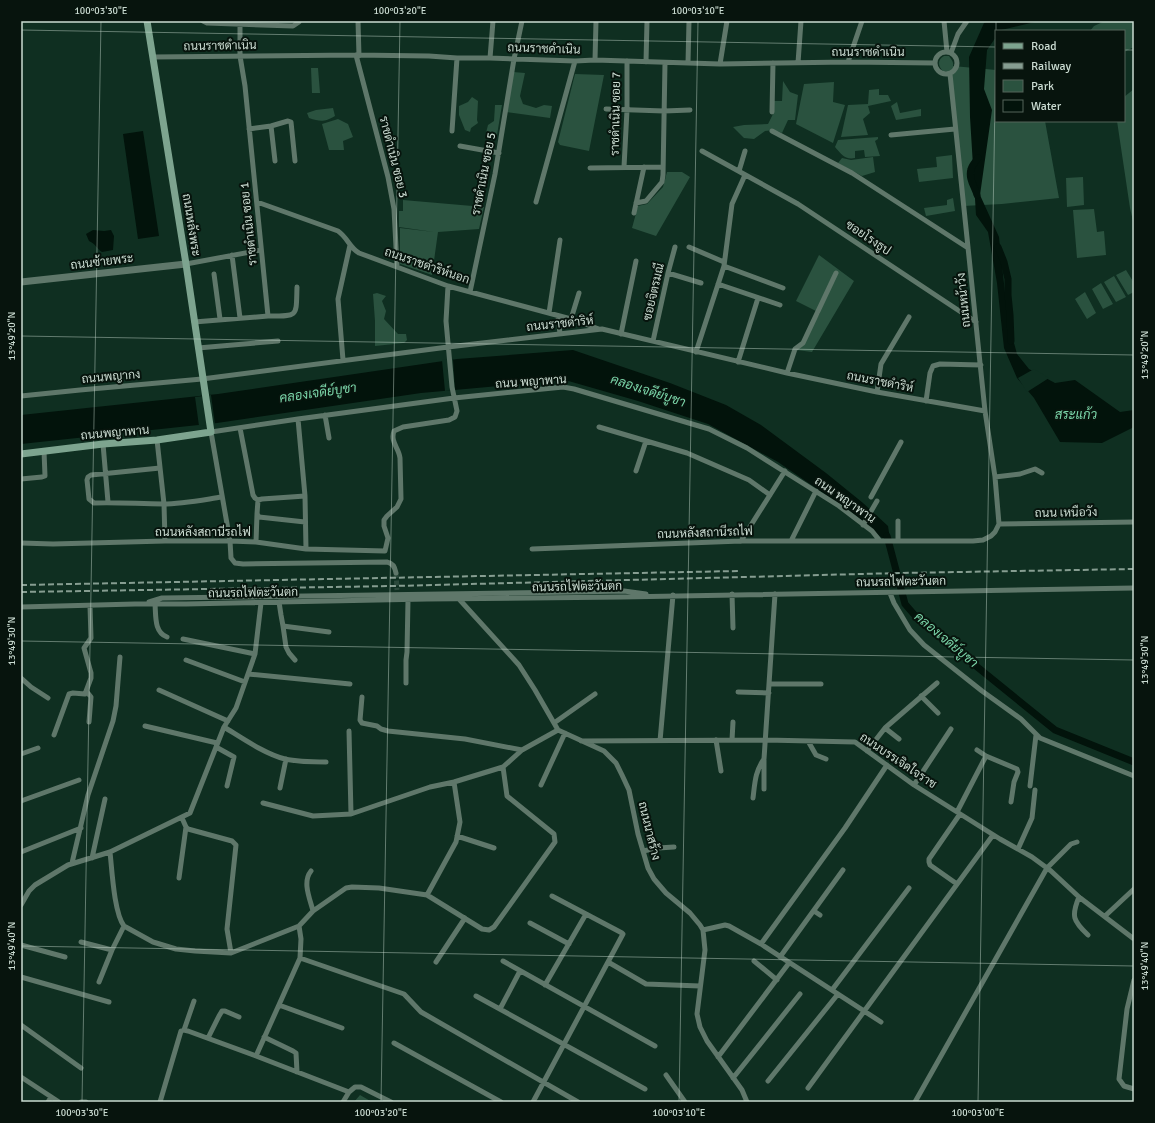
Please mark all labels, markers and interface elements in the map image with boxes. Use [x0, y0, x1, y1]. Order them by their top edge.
text: 100°03'30"E [74, 5, 128, 17]
text: 100°03'20"E [373, 5, 427, 17]
text: 100°03'10"E [671, 5, 725, 17]
legend [995, 30, 1125, 122]
street label: ถนนราชดำเนิน [183, 38, 257, 54]
text: Road [1031, 39, 1057, 54]
street label: ถนนราชดำเนิน [507, 40, 581, 58]
street label: ถนนราชดำเนิน [831, 45, 905, 60]
text: Railway [1031, 59, 1071, 74]
street label: ราชดำเนิน ซอย 7 [608, 72, 624, 156]
text: Park [1031, 79, 1054, 94]
text: Water [1031, 99, 1062, 114]
street label: ราชดำเนิน ซอย 3 [376, 114, 410, 200]
street label: ราชดำเนิน ซอย 5 [469, 131, 499, 217]
street label: ราชดำเนิน ซอย 1 [237, 181, 261, 267]
street label: ถนนหลังพระ [179, 193, 203, 257]
street label: ซอยโรงธูป [842, 217, 894, 259]
street label: ถนนราชดำริห์นอก [382, 243, 472, 288]
street label: ถนนซ้ายพระ [70, 251, 134, 273]
street label: ซอยจิตรมณี [639, 262, 668, 322]
street label: ถนนหน้าวัง [954, 272, 974, 328]
text: 13°49'20"N [6, 312, 18, 360]
street label: ถนนราชดำริห์ [526, 312, 594, 335]
text: 13°49'20"N [1139, 331, 1151, 379]
street label: ถนนพญากง [81, 367, 141, 387]
street label: ถนนราชดำริห์ [845, 367, 915, 396]
water label: คลองเจดีย์บูชา [608, 369, 688, 412]
street label: ถนน พญาพาน [495, 372, 567, 392]
water label: คลองเจดีย์บูชา [278, 378, 358, 407]
water label: สระแก้ว [1055, 406, 1098, 423]
street label: ถนนพญาพาน [80, 423, 150, 443]
street label: ถนน พญาพาน [811, 473, 879, 527]
street label: ถนน เหนือวัง [1035, 505, 1097, 521]
street label: ถนนหลังสถานีรถไฟ [657, 523, 753, 542]
street label: ถนนหลังสถานีรถไฟ [155, 524, 251, 540]
street label: ถนนรถไฟตะวันตก [856, 573, 946, 590]
street label: ถนนรถไฟตะวันตก [532, 578, 622, 595]
street label: ถนนรถไฟตะวันตก [208, 584, 298, 601]
water label: คลองเจดีย์บูชา [910, 607, 982, 672]
text: 13°49'30"N [6, 617, 18, 665]
text: 13°49'30"N [1139, 636, 1151, 684]
street label: ถนนบรรเจิดใจราช [857, 729, 940, 792]
street label: ถนนนาสร้าง [634, 800, 664, 862]
text: 13°49'40"N [6, 922, 18, 970]
text: 13°49'40"N [1139, 942, 1151, 990]
text: 100°03'30"E [55, 1107, 109, 1119]
text: 100°03'20"E [354, 1107, 408, 1119]
text: 100°03'10"E [652, 1107, 706, 1119]
text: 100°03'00"E [951, 1107, 1005, 1119]

